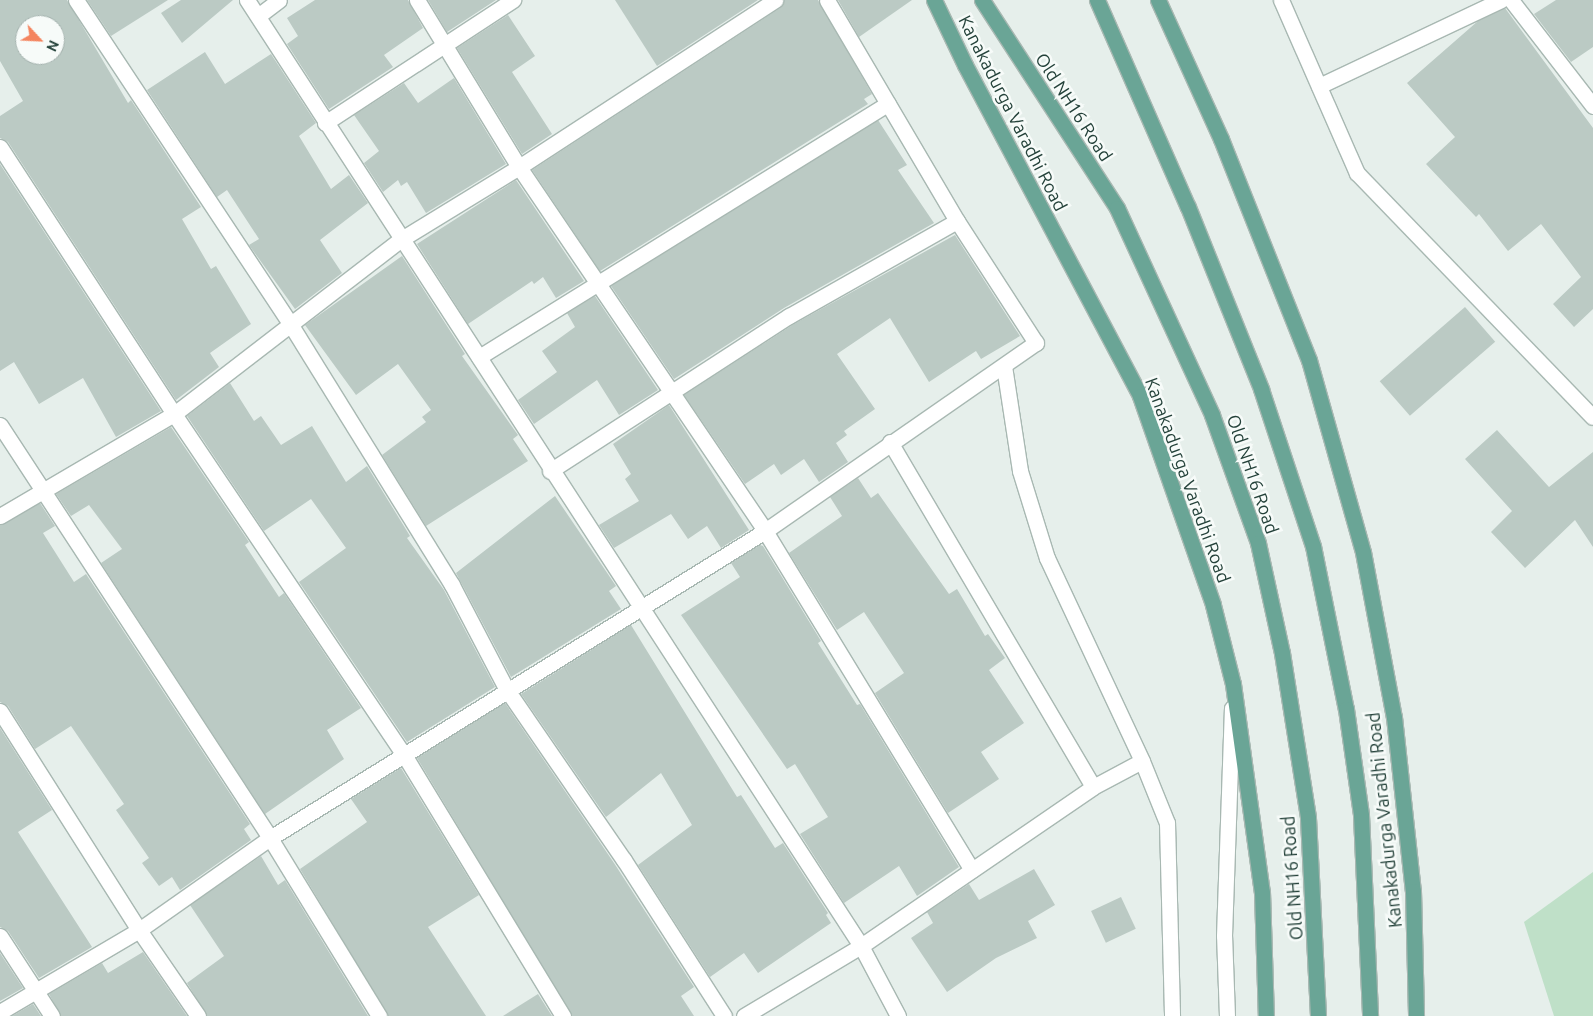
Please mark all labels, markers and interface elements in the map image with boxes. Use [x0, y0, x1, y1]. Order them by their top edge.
street label: Kanakadurga Varadhi Road [954, 12, 1072, 214]
north arrow [15, 15, 65, 65]
text: N [43, 38, 62, 54]
street label: Old NH16 Road [1031, 49, 1117, 165]
street label: Kanakadurga Varadhi Road [1141, 375, 1235, 585]
street label: Old NH16 Road [1222, 412, 1284, 536]
street label: Kanakadurga Varadhi Road [1362, 711, 1406, 929]
street label: Old NH16 Road [1277, 815, 1307, 941]

